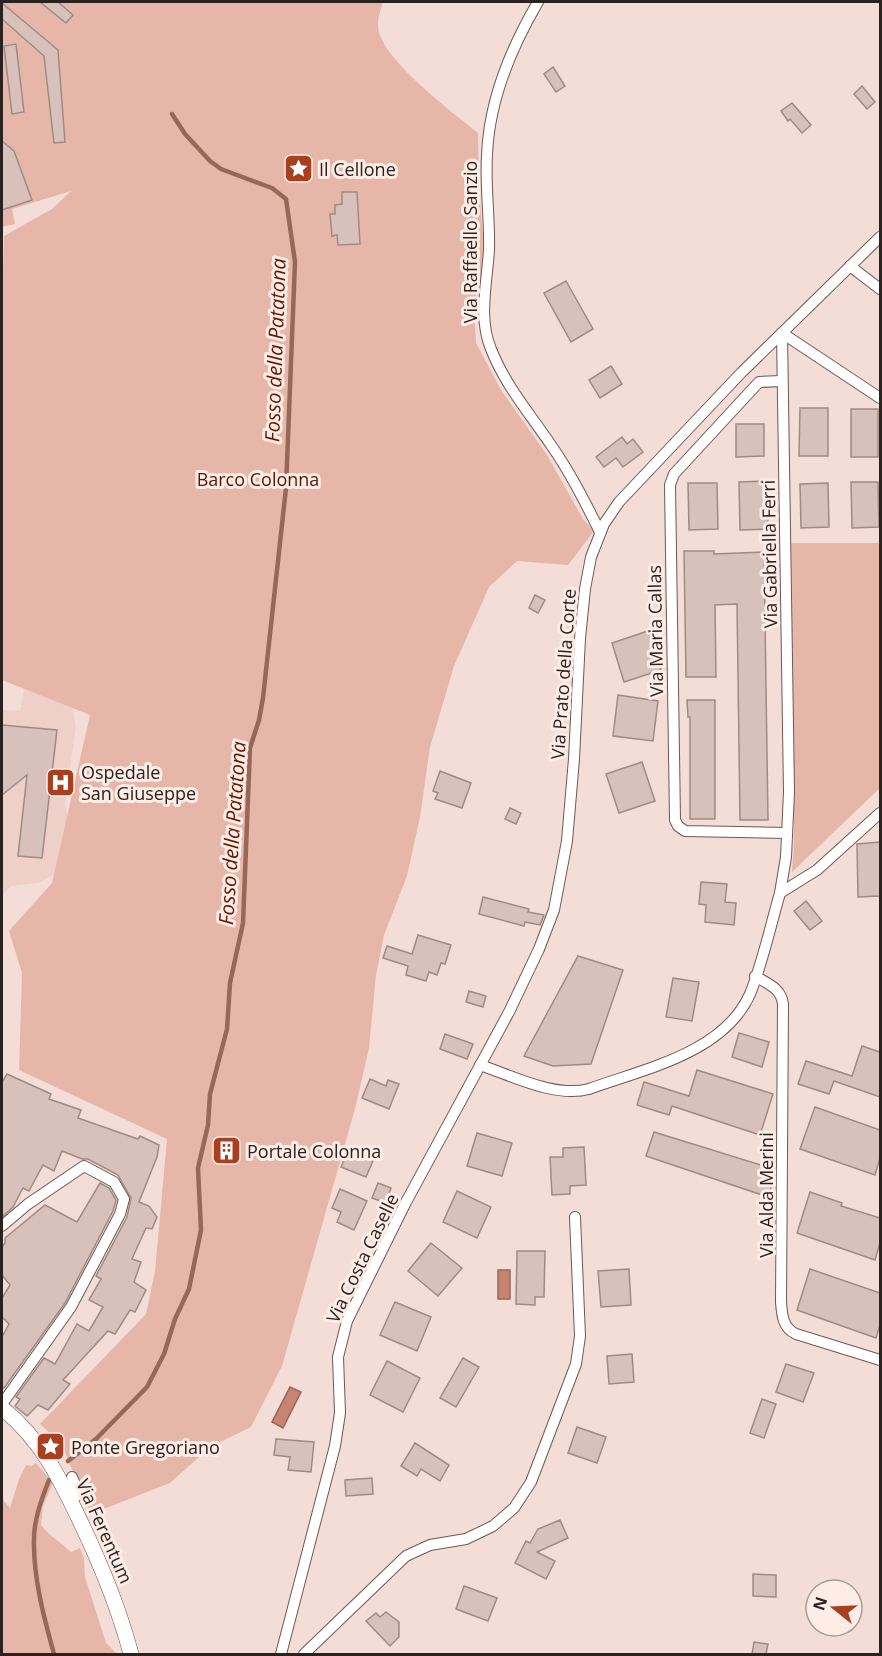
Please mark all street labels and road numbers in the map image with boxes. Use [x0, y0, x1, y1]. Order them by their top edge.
street label: Via Raffaello Sanzio [458, 161, 482, 323]
street label: Via Gabriella Ferri [756, 480, 782, 628]
street label: Via Maria Callas [642, 565, 668, 697]
street label: Via Prato della Corte [545, 588, 581, 760]
street label: Via Alda Merini [754, 1132, 778, 1258]
street label: Via Costa Caselle [320, 1189, 404, 1327]
street label: Via Ferentum [71, 1475, 139, 1587]

